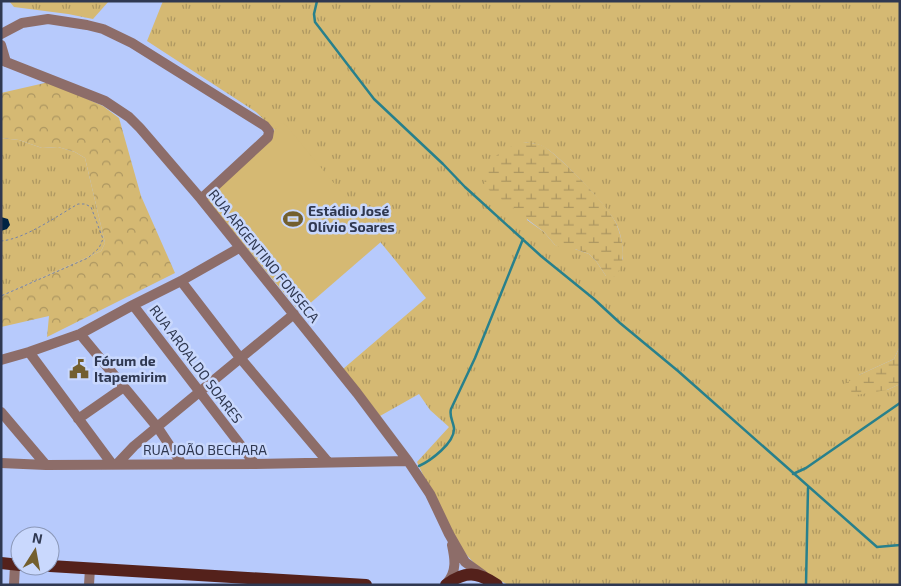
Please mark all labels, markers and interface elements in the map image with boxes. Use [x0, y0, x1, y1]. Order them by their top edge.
street label: RUA ARGENTINO FONSECA [206, 186, 323, 326]
place label: Estádio José Olívio Soares [308, 202, 395, 235]
sports icon: Estádio José Olívio Soares [282, 208, 304, 230]
street label: RUA AROALDO SOARES [146, 301, 246, 426]
place label: Fórum de Itapemirim [94, 352, 166, 385]
public building icon: Fórum de Itapemirim [68, 358, 90, 380]
street label: RUA JOÃO BECHARA [143, 441, 267, 458]
north arrow [10, 526, 60, 576]
text: N [31, 528, 44, 547]

